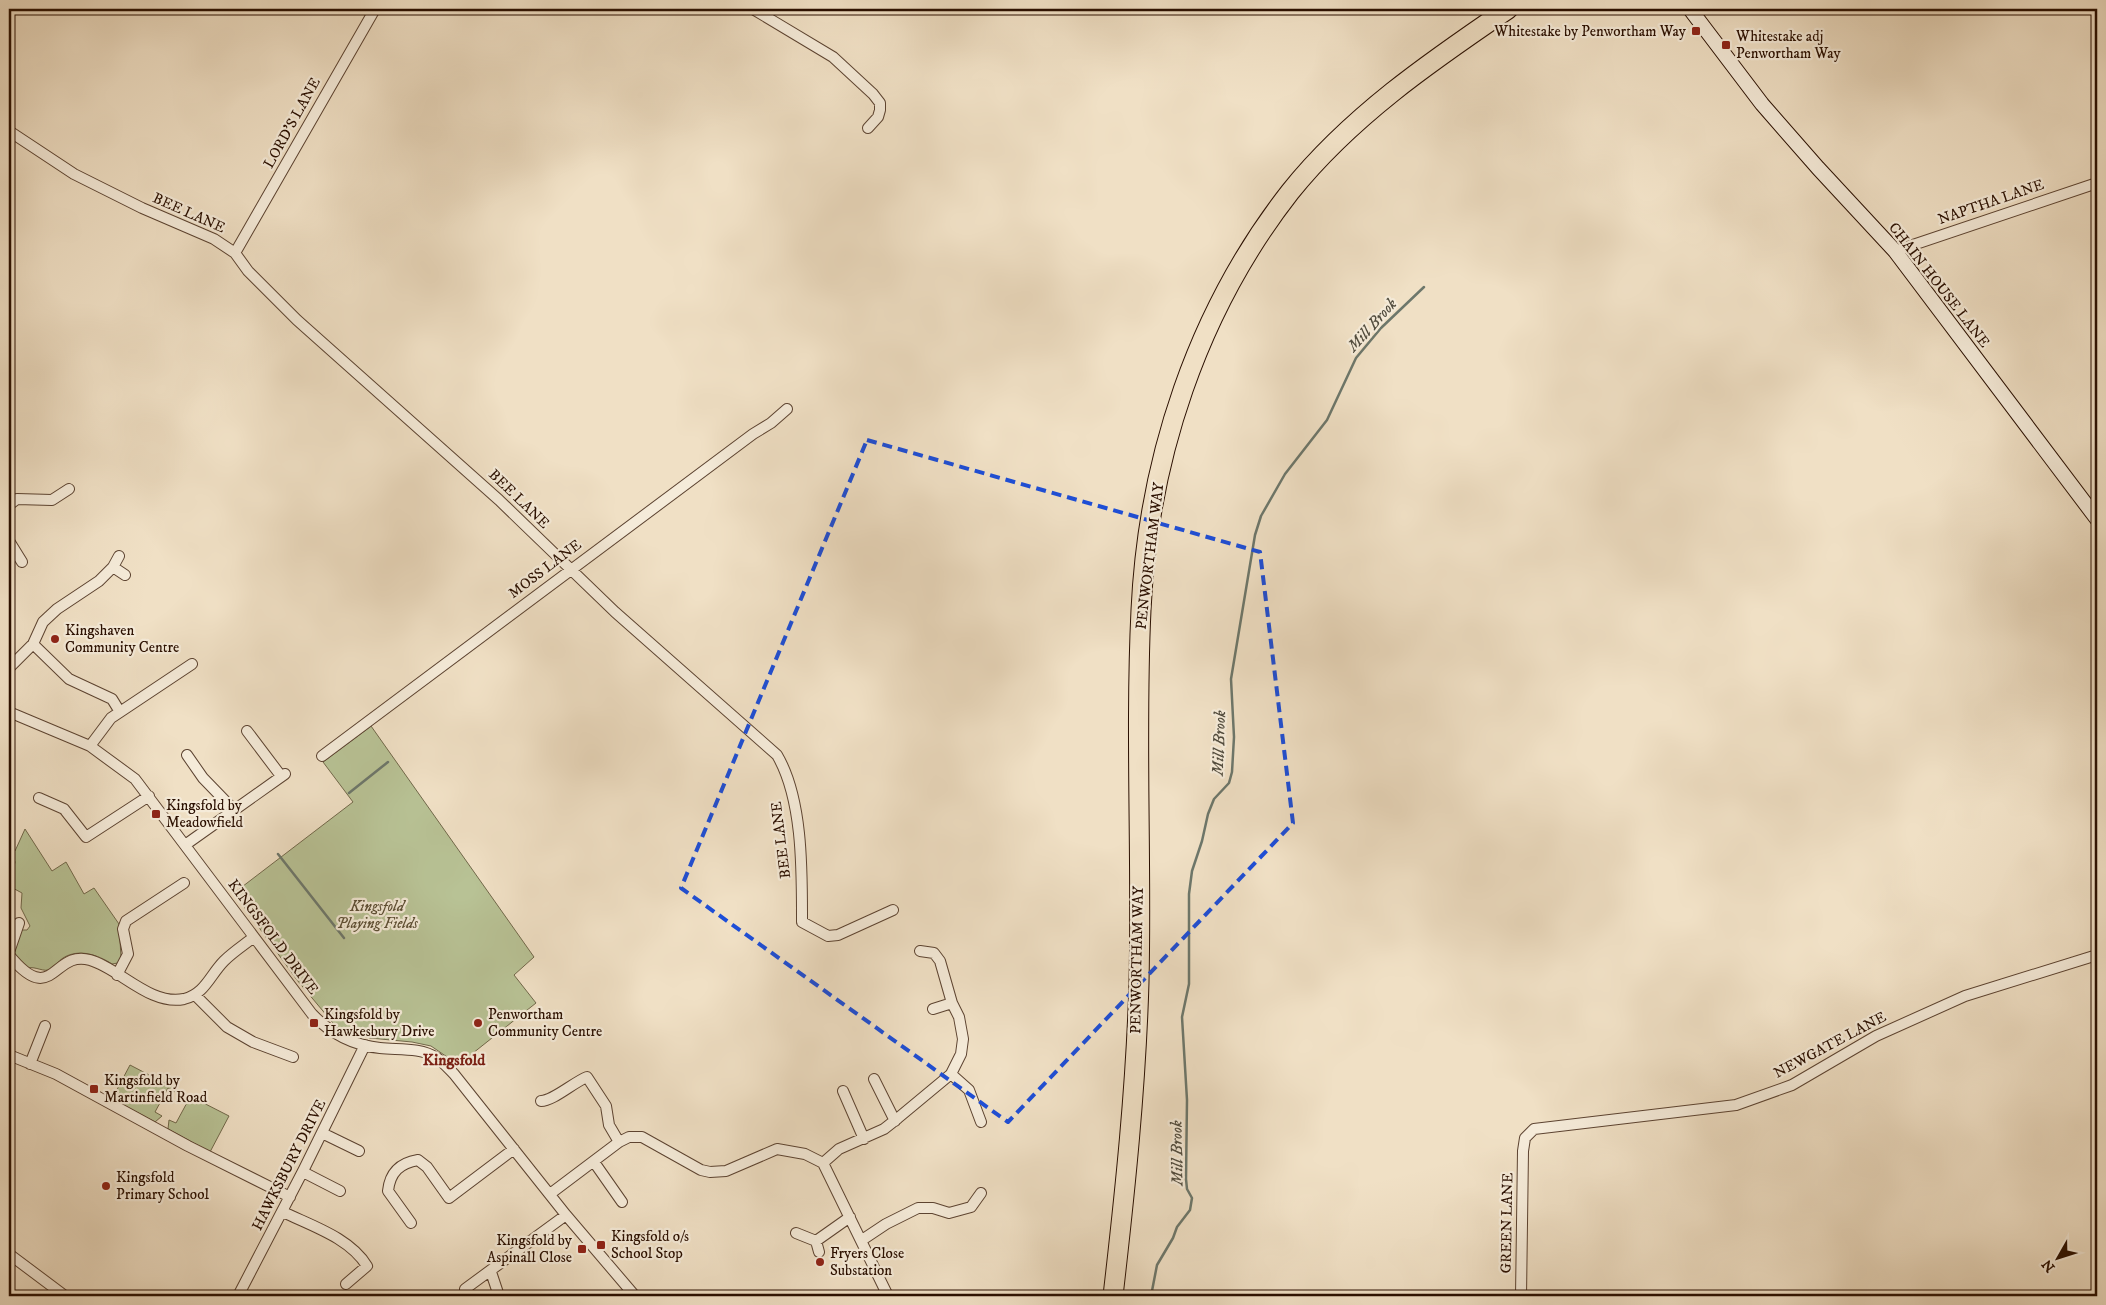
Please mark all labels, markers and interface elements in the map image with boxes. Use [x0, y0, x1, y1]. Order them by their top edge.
place label: Whitestake by Penwortham Way [1493, 22, 1687, 41]
marker: Whitestake by Penwortham Way [1690, 25, 1702, 37]
place label: Whitestake adj Penwortham Way [1735, 27, 1842, 63]
marker: Whitestake adj Penwortham Way [1720, 39, 1732, 51]
street label: LORD'S LANE [259, 74, 325, 172]
street label: NAPTHA LANE [1936, 175, 2047, 229]
street label: BEE LANE [150, 189, 229, 238]
street label: CHAIN HOUSE LANE [1884, 219, 1994, 352]
water label: Mill Brook [1342, 294, 1401, 357]
street label: BEE LANE [485, 465, 554, 533]
street label: PENWORTHAM WAY [1132, 481, 1169, 631]
street label: MOSS LANE [505, 535, 586, 603]
place label: Kingshaven Community Centre [65, 621, 179, 657]
marker: Kingshaven Community Centre [49, 633, 61, 645]
water label: Mill Brook [1208, 710, 1230, 777]
place label: Kingsfold by Meadowfield [166, 796, 244, 832]
street label: BEE LANE [767, 800, 795, 880]
marker: Kingsfold by Meadowfield [150, 808, 162, 820]
street label: KINGSFOLD DRIVE [223, 876, 323, 999]
street label: PENWORTHAM WAY [1126, 885, 1148, 1034]
park label: Kingsfold Playing Fields [336, 897, 418, 933]
place label: Kingsfold by Hawkesbury Drive [324, 1005, 434, 1041]
place label: Penwortham Community Centre [488, 1005, 602, 1041]
street label: NEWGATE LANE [1770, 1007, 1890, 1083]
marker: Kingsfold by Hawkesbury Drive [308, 1017, 320, 1029]
marker: Penwortham Community Centre [472, 1017, 484, 1029]
district label: Kingsfold [423, 1050, 486, 1070]
place label: Kingsfold by Martinfield Road [104, 1071, 208, 1107]
marker: Kingsfold by Martinfield Road [88, 1083, 100, 1095]
street label: HAWKSBURY DRIVE [248, 1096, 330, 1234]
water label: Mill Brook [1166, 1120, 1188, 1187]
place label: Kingsfold Primary School [116, 1168, 209, 1204]
street label: GREEN LANE [1497, 1172, 1517, 1274]
marker: Kingsfold Primary School [100, 1180, 112, 1192]
place label: Kingsfold o/s School Stop [611, 1227, 689, 1263]
place label: Kingsfold by Aspinall Close [487, 1231, 573, 1267]
north arrow [2034, 1232, 2084, 1282]
marker: Kingsfold o/s School Stop [595, 1239, 607, 1251]
marker: Kingsfold by Aspinall Close [576, 1243, 588, 1255]
place label: Fryers Close Substation [830, 1244, 904, 1280]
text: N [2038, 1255, 2059, 1276]
marker: Fryers Close Substation [814, 1256, 826, 1268]

